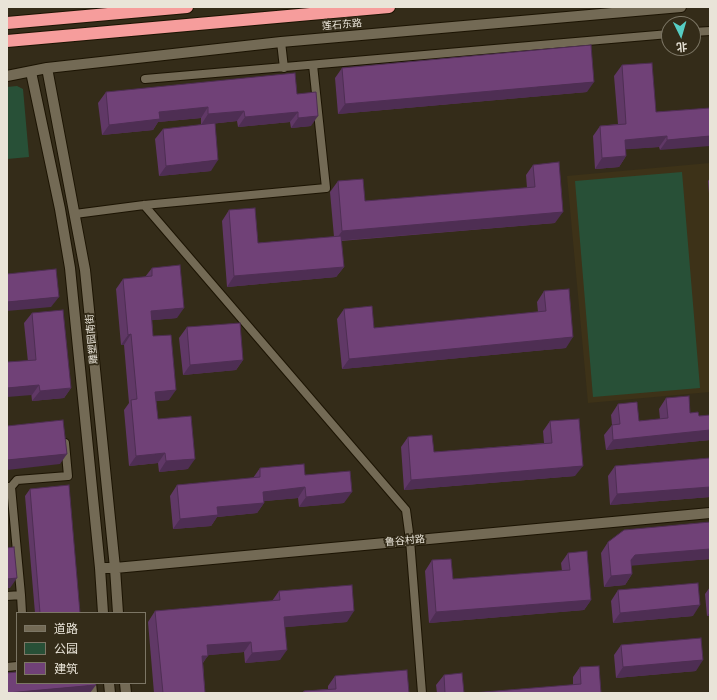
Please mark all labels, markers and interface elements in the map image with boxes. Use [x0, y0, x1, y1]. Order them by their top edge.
north arrow [661, 16, 701, 56]
street label: 莲石东路 [322, 17, 362, 33]
text: 北 [676, 40, 688, 55]
street label: 雕塑园南街 [84, 314, 100, 364]
street label: 鲁谷村路 [385, 533, 425, 549]
legend [16, 612, 146, 684]
text: 道路 [54, 620, 78, 637]
text: 公园 [54, 640, 78, 657]
text: 建筑 [54, 660, 78, 677]

